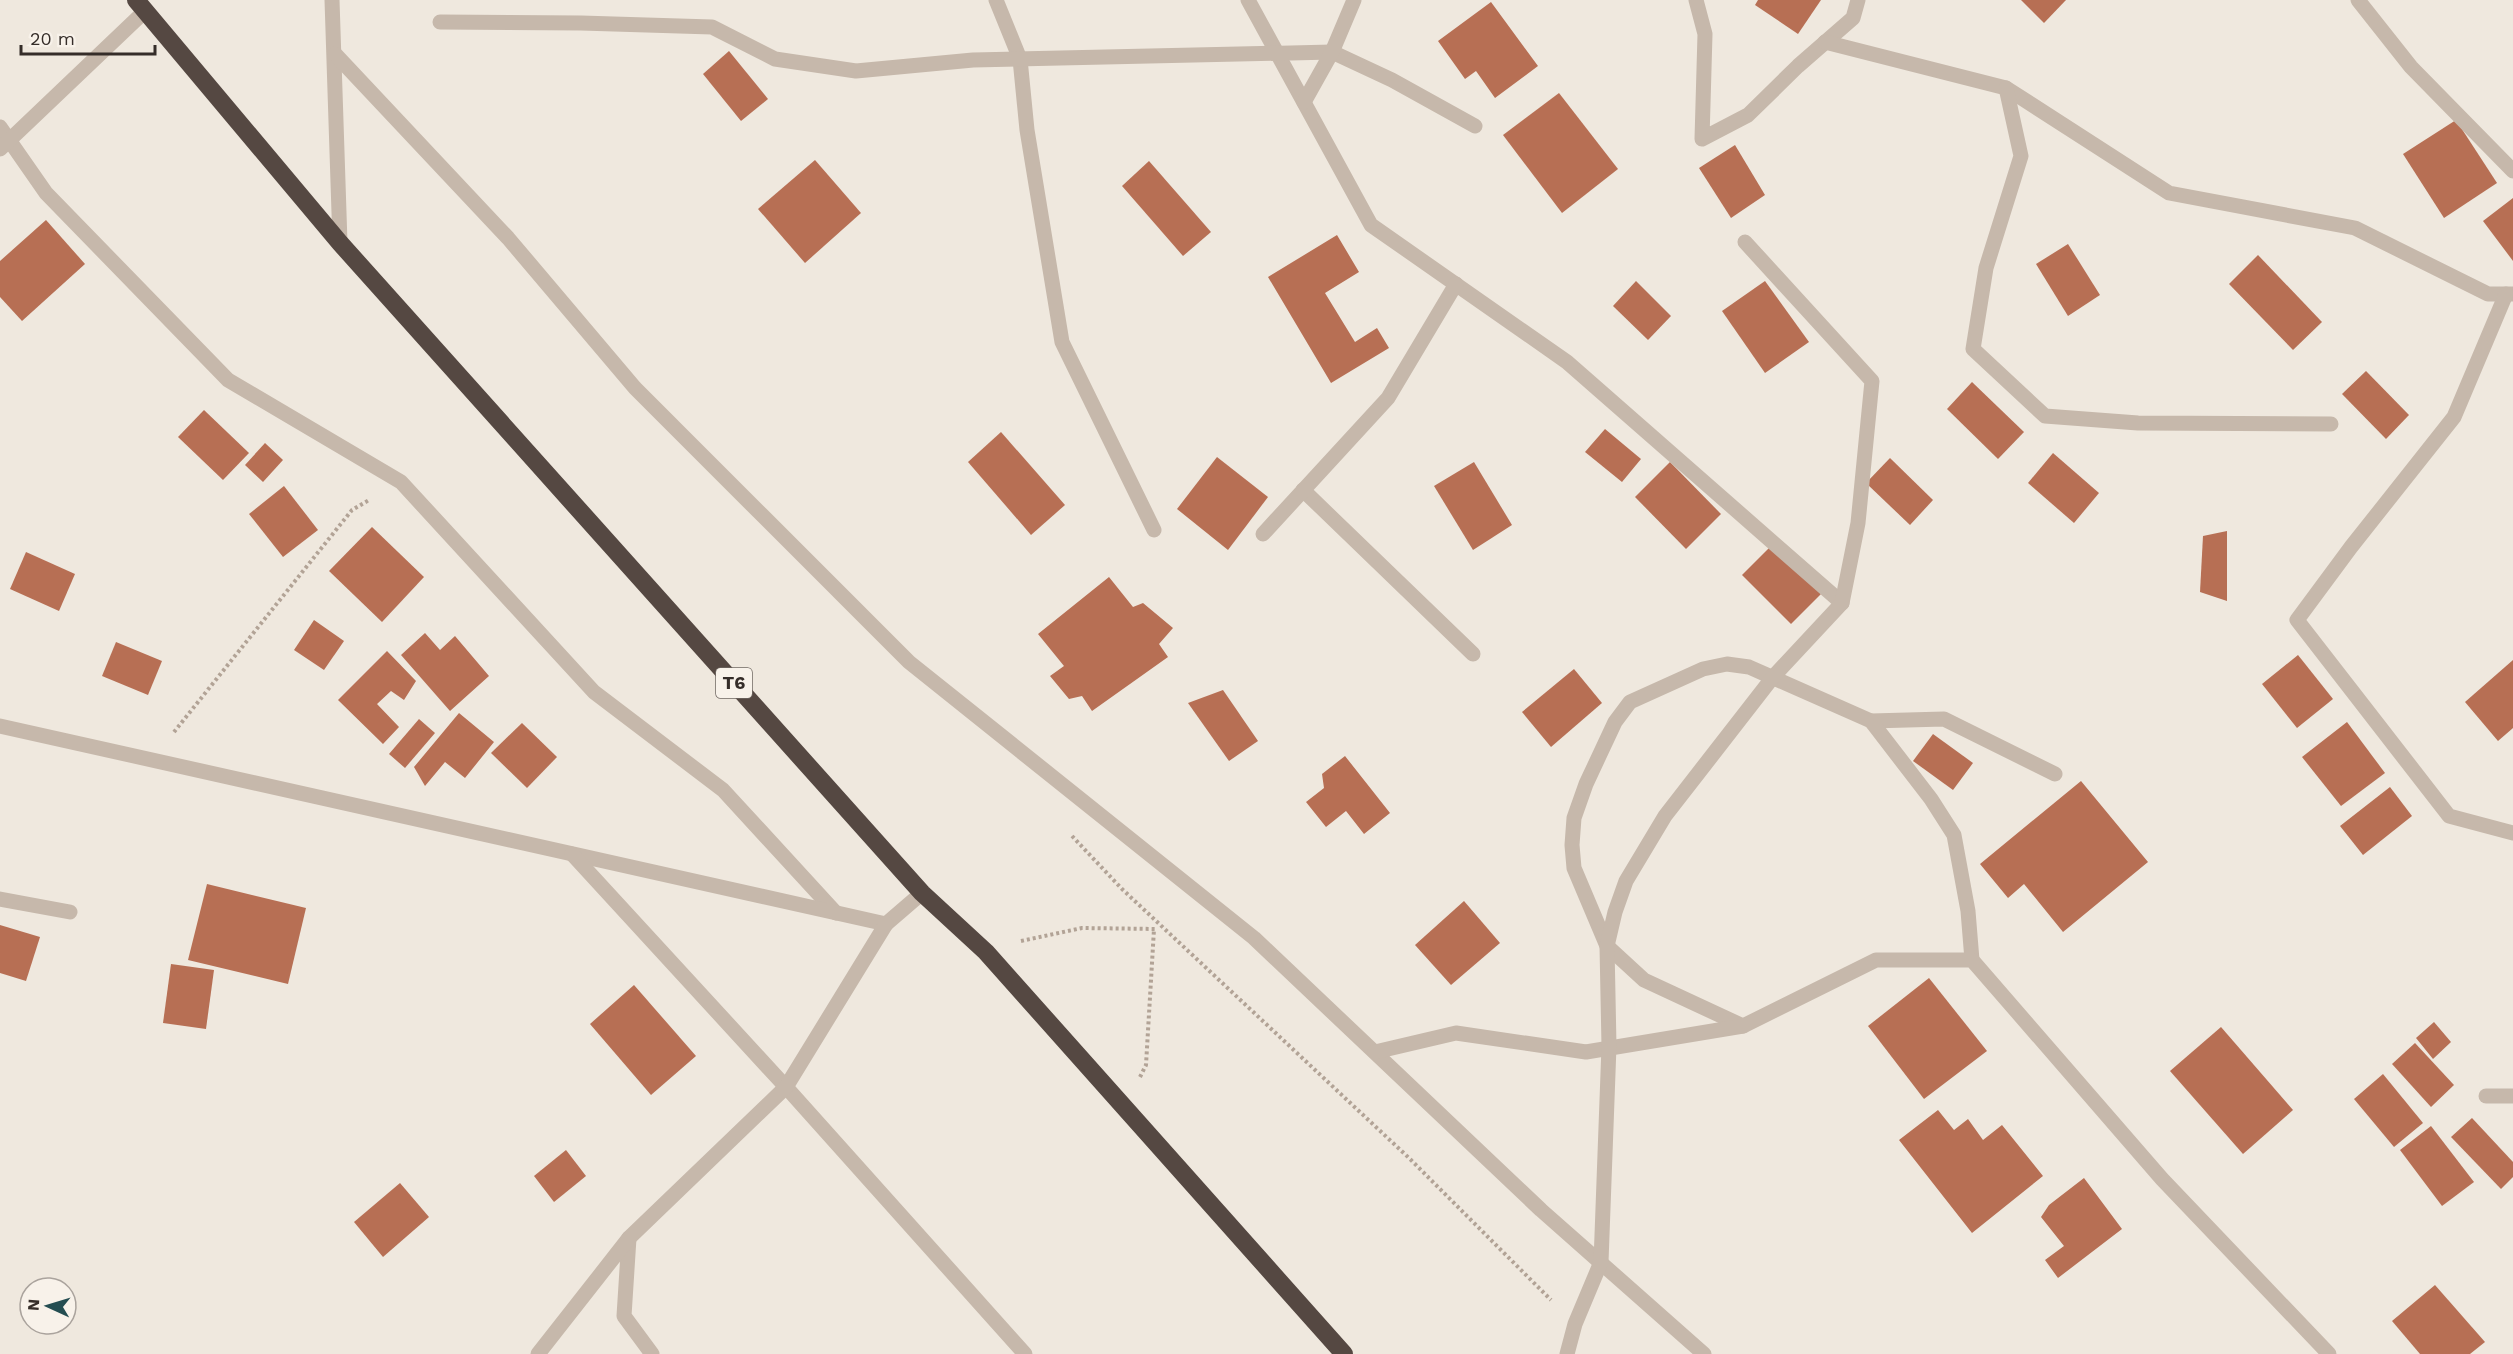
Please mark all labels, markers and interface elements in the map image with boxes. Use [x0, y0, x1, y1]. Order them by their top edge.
scale bar [21, 18, 154, 56]
text: 20 m [30, 28, 75, 49]
road number: T6 [716, 668, 752, 698]
north arrow [18, 1276, 78, 1336]
text: N [24, 1298, 43, 1312]

